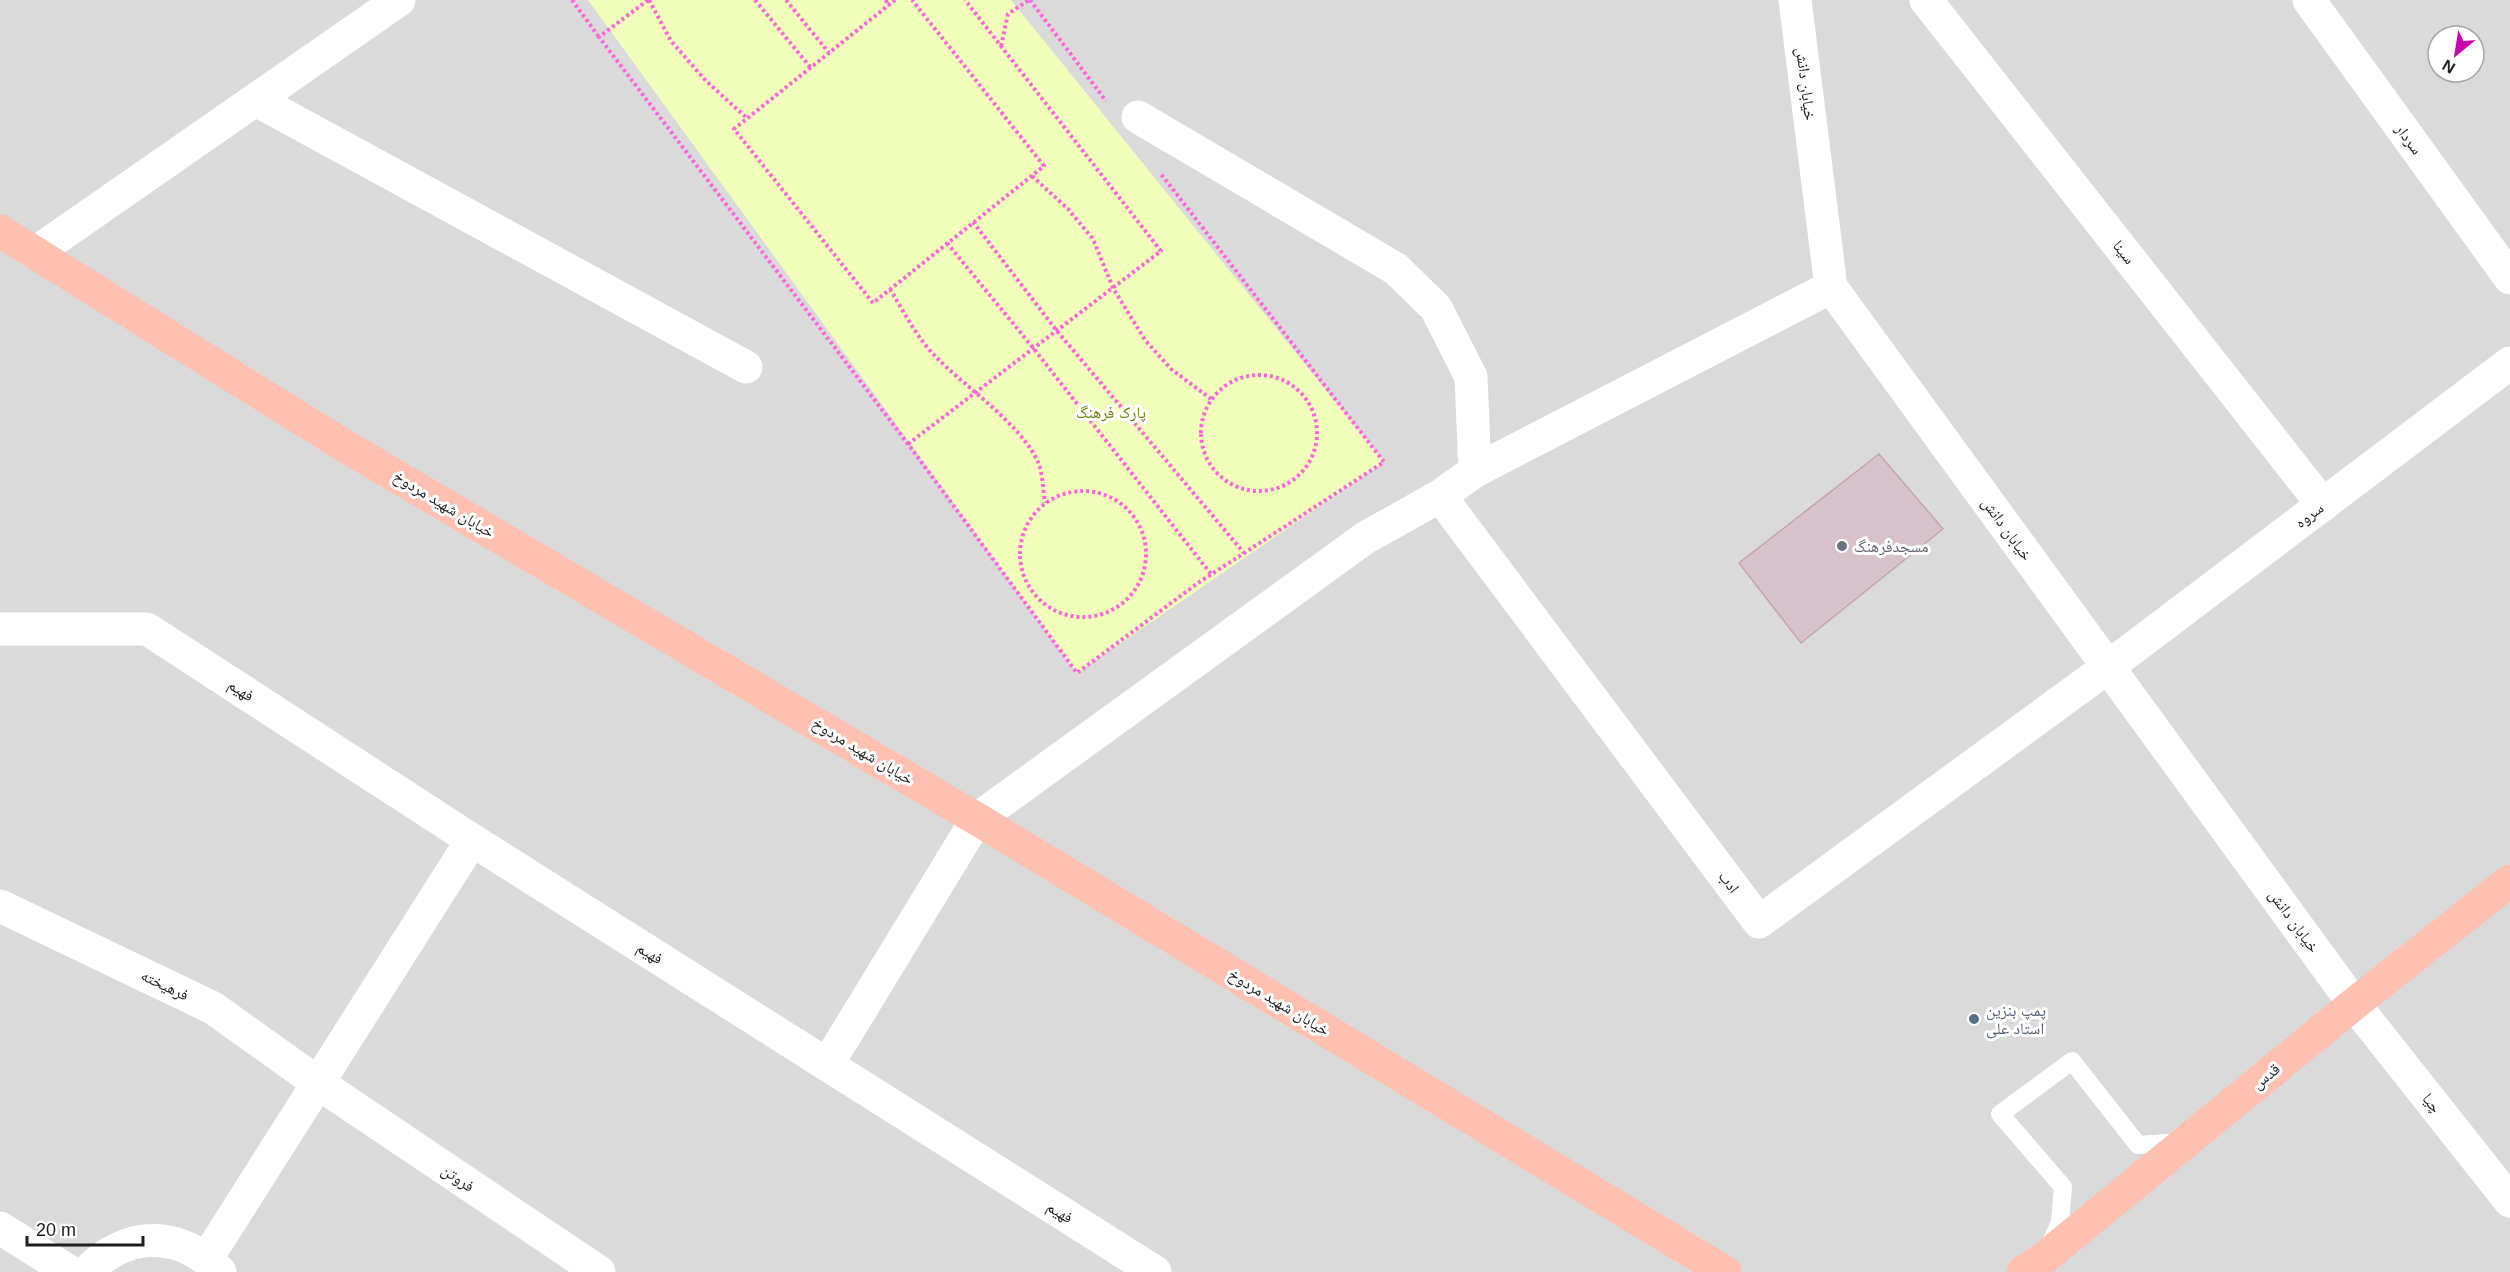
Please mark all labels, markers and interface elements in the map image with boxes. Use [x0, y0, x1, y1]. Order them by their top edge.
north arrow [2426, 24, 2486, 84]
street label: خیابان دانش [1791, 47, 1819, 122]
text: N [2439, 56, 2458, 77]
street label: سردار [2391, 120, 2426, 158]
street label: سینا [2109, 237, 2138, 267]
park label: پارک فرهنگ [1076, 404, 1146, 422]
street label: خیابان شهید مردوخ [389, 467, 498, 543]
street label: خیابان دانش [1977, 494, 2035, 565]
street label: سروه [2291, 499, 2327, 532]
place label: مسجدفرهنگ [1854, 538, 1929, 556]
marker: مسجدفرهنگ [1835, 539, 1849, 553]
street label: فهیم [224, 676, 257, 706]
street label: خیابان شهید مردوخ [808, 714, 917, 790]
street label: ادب [1715, 868, 1743, 897]
street label: خیابان دانش [2264, 886, 2322, 957]
street label: فهیم [633, 939, 666, 969]
street label: خیابان شهید مردوخ [1224, 965, 1333, 1041]
street label: فرهیخته [138, 966, 192, 1005]
place label: پمپ بنزین استاد علی [1986, 1002, 2046, 1039]
marker: پمپ بنزین استاد علی [1967, 1012, 1981, 1026]
street label: قدس [2249, 1060, 2284, 1094]
street label: چیا [2419, 1090, 2445, 1117]
street label: فروتن [437, 1161, 477, 1197]
street label: فهیم [1043, 1198, 1076, 1228]
scale bar [27, 1209, 142, 1247]
text: 20 m [36, 1220, 76, 1240]

